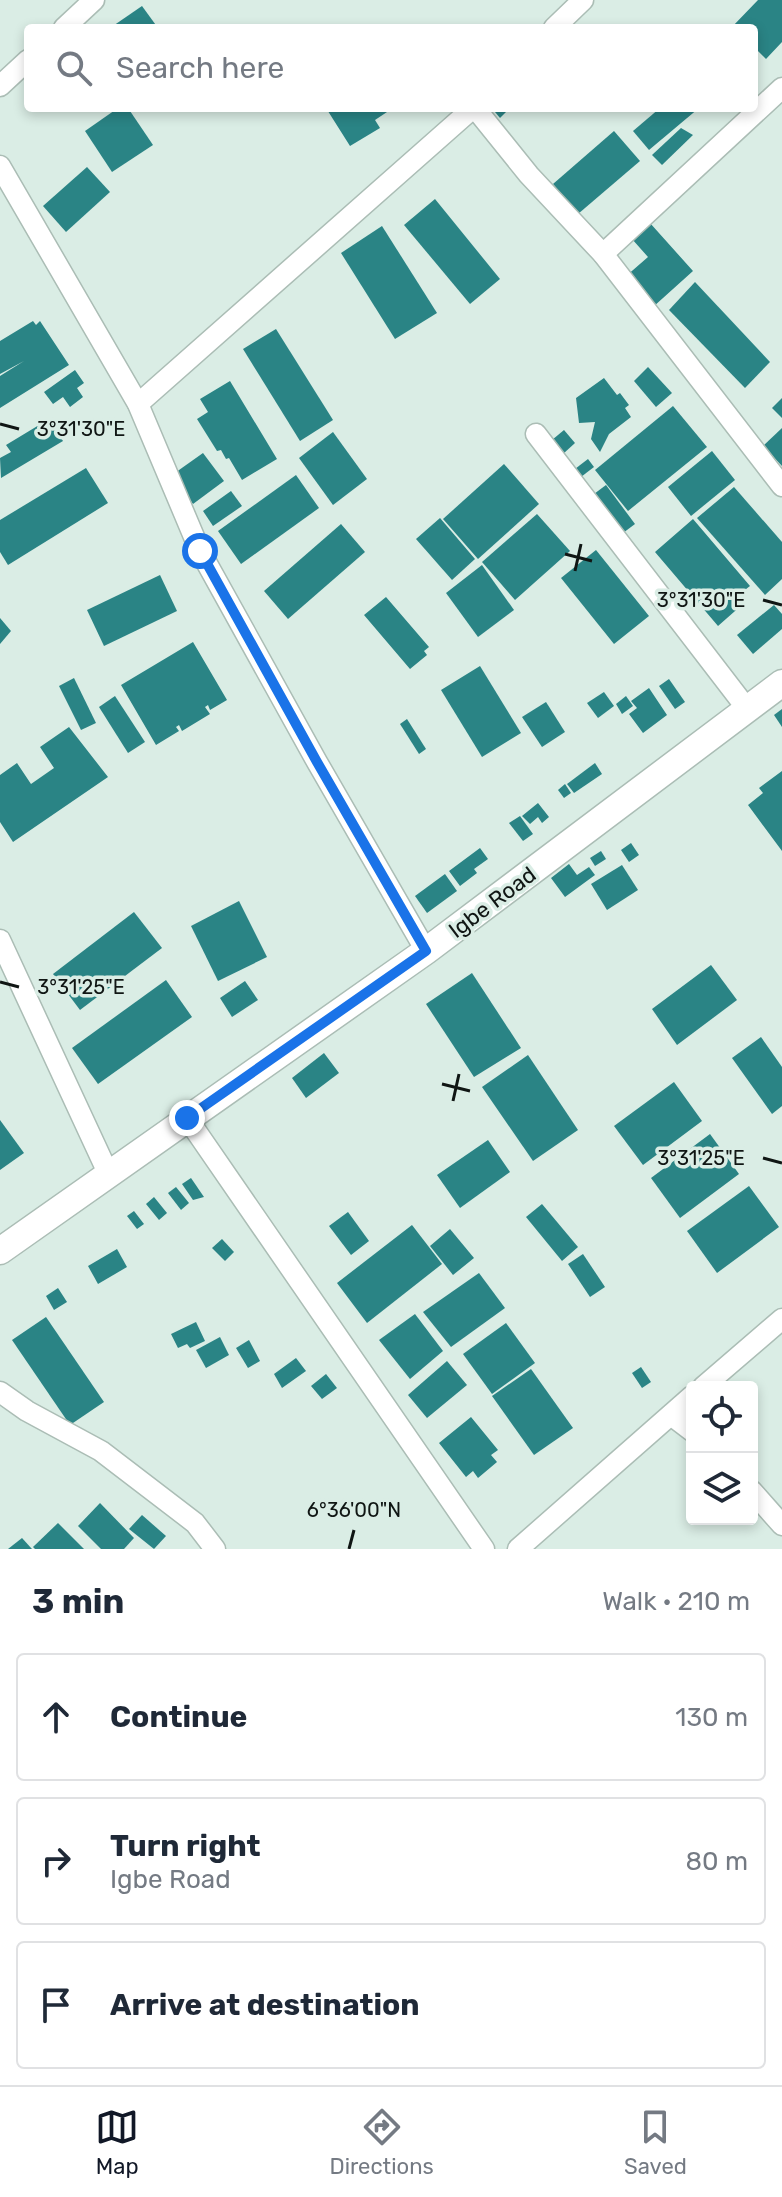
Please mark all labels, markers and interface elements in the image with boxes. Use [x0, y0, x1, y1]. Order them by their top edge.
search box [24, 24, 758, 112]
icon: search [52, 46, 96, 90]
text: Search here [116, 50, 284, 86]
text: 3°31'30"E [37, 417, 125, 441]
route start [182, 533, 218, 569]
text: 3°31'30"E [657, 588, 745, 612]
street label: Igbe Road [443, 861, 541, 944]
text: 3°31'25"E [37, 975, 125, 999]
route end [169, 1100, 205, 1136]
text: 3°31'25"E [657, 1146, 745, 1170]
map controls [686, 1381, 758, 1525]
button: locate [686, 1381, 758, 1453]
button: layers [686, 1453, 758, 1525]
text: 6°36'00"N [307, 1498, 401, 1522]
text: 3 min [32, 1581, 124, 1622]
text: Walk · 210 m [602, 1586, 750, 1617]
icon: ahead [34, 1695, 78, 1739]
text: Continue [110, 1699, 247, 1735]
text: 130 m [675, 1702, 748, 1733]
text: Turn right [110, 1828, 261, 1864]
icon: right [34, 1839, 78, 1883]
text: 80 m [685, 1846, 748, 1877]
text: Igbe Road [110, 1864, 231, 1895]
icon: arrive [34, 1983, 78, 2027]
text: Arrive at destination [110, 1987, 420, 2023]
tab: Map [95, 2105, 139, 2180]
tab: Directions [329, 2105, 434, 2180]
tab: Saved [624, 2105, 687, 2180]

